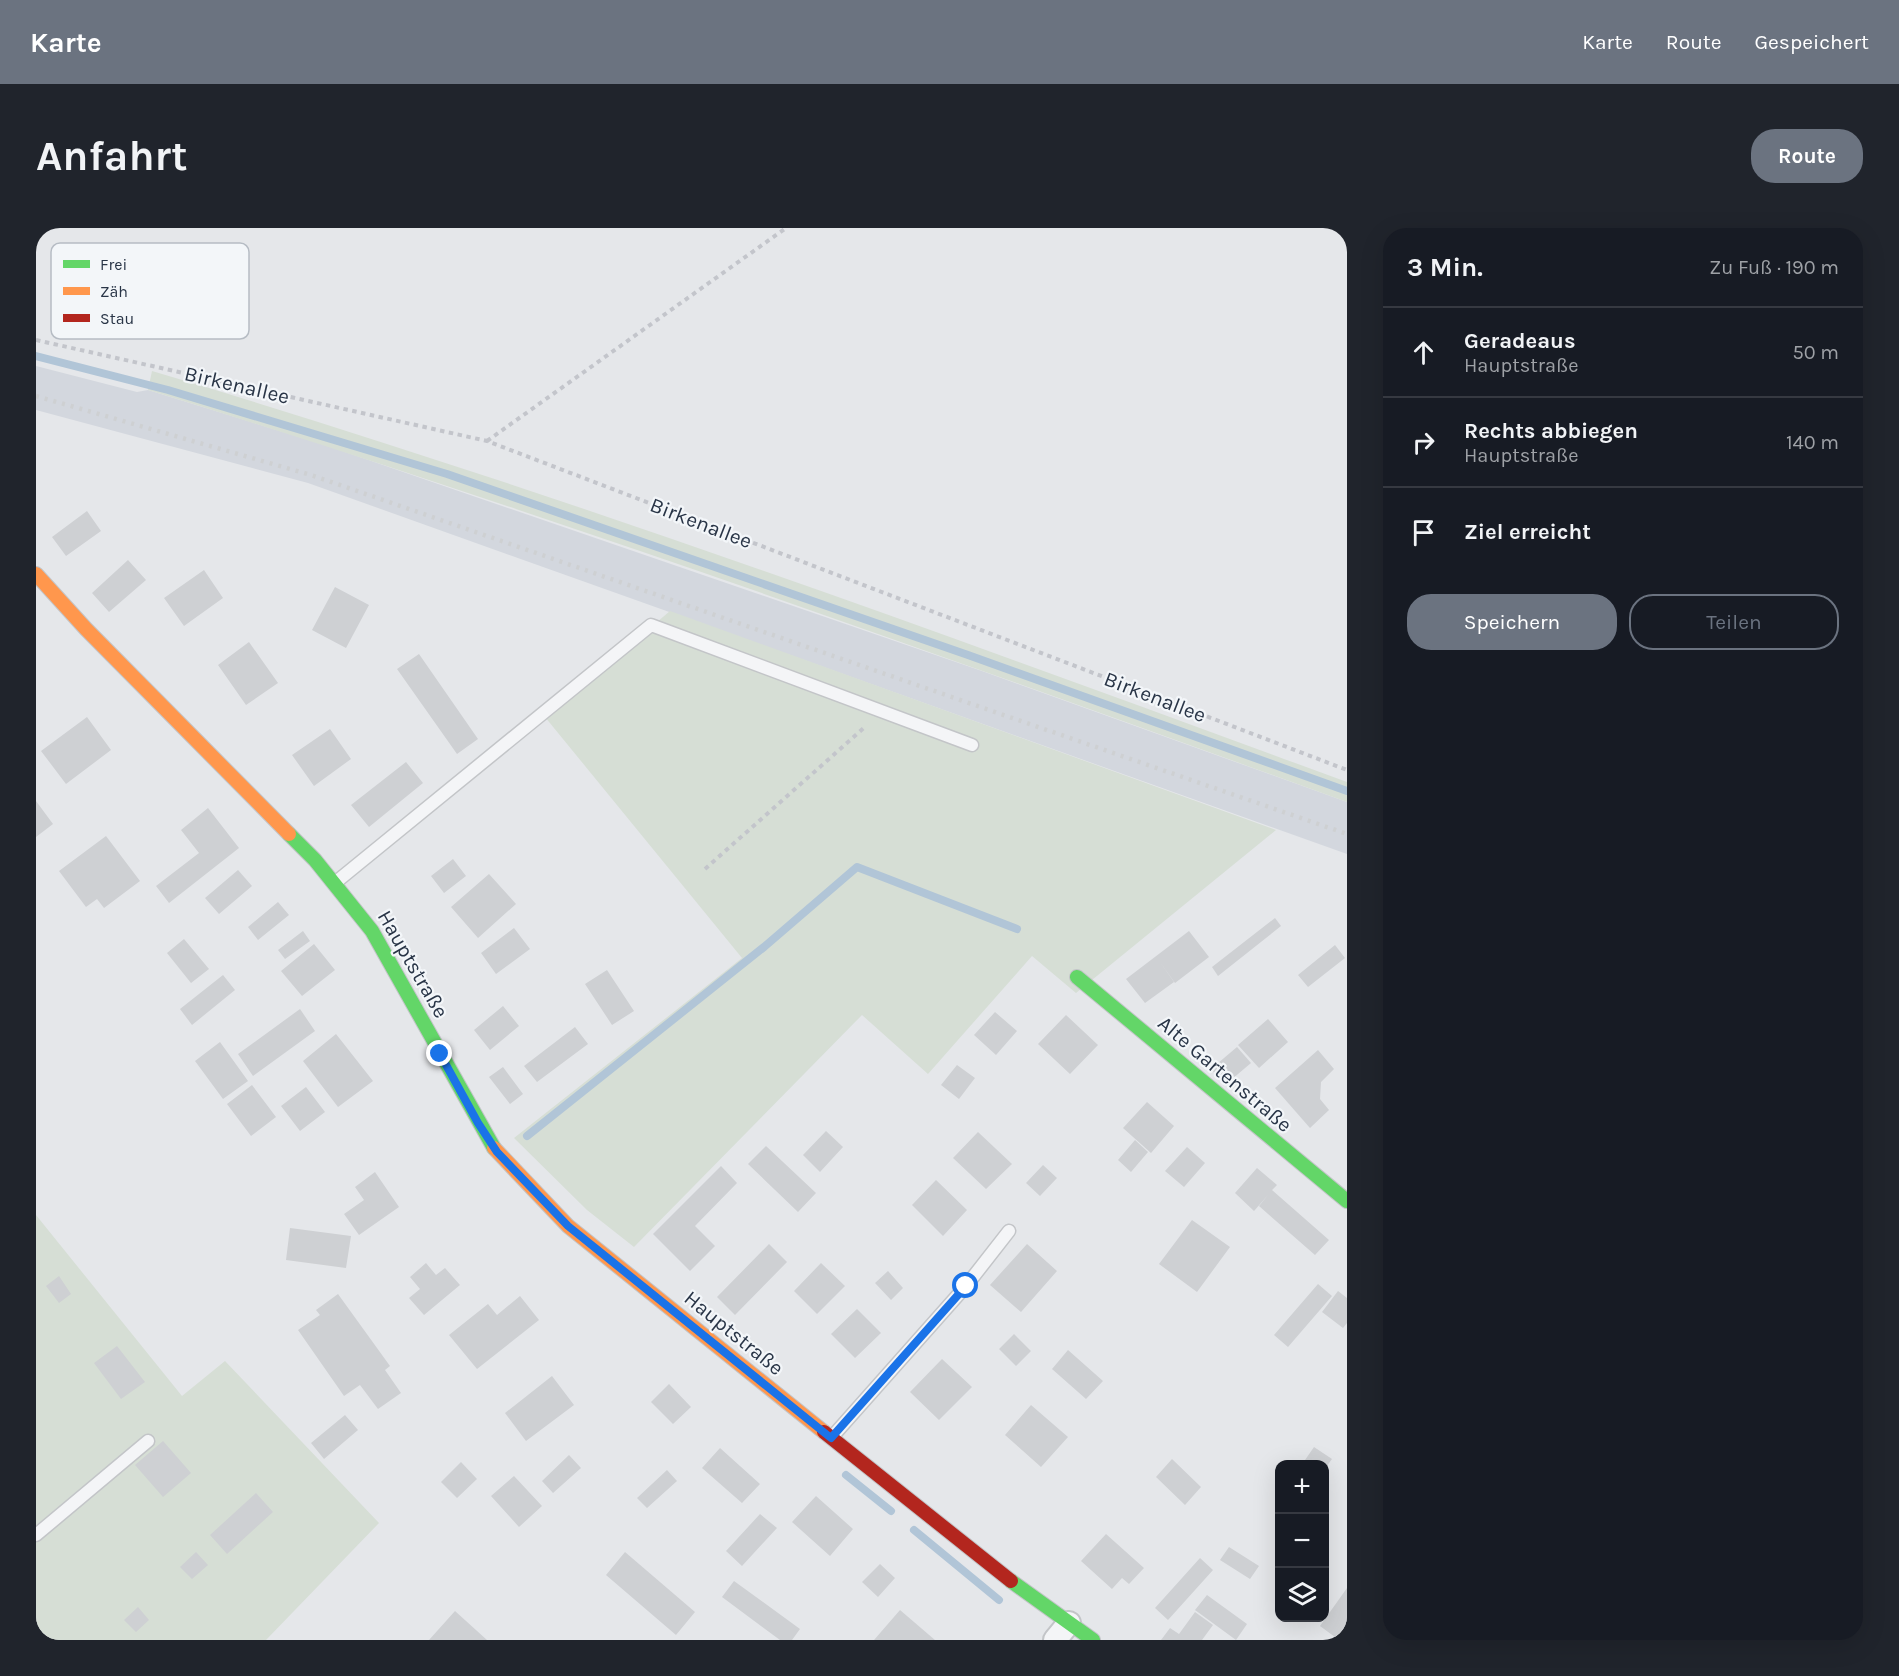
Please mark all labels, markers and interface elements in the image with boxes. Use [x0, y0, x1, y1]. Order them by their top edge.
text: Karte [30, 26, 102, 59]
text: Karte [1582, 30, 1633, 54]
text: Route [1666, 30, 1722, 54]
text: Gespeichert [1755, 30, 1869, 54]
button: Route [1751, 129, 1863, 183]
text: Anfahrt [36, 131, 188, 181]
legend [51, 243, 249, 339]
text: 3 Min. [1407, 252, 1483, 283]
text: Frei [100, 255, 127, 274]
text: Zu Fuß · 190 m [1709, 256, 1839, 279]
text: Zäh [100, 282, 128, 301]
text: Stau [100, 309, 134, 328]
text: Geradeaus [1464, 328, 1576, 354]
icon: ahead [1407, 336, 1440, 369]
text: 50 m [1792, 341, 1839, 364]
text: Hauptstraße [1464, 354, 1579, 377]
street label: Birkenallee [182, 361, 292, 409]
text: Rechts abbiegen [1464, 418, 1638, 444]
icon: right [1407, 426, 1440, 459]
text: 140 m [1786, 431, 1839, 454]
text: Hauptstraße [1464, 444, 1579, 467]
street label: Birkenallee [647, 493, 755, 553]
icon: arrive [1407, 516, 1440, 549]
text: Ziel erreicht [1464, 519, 1591, 545]
button: Speichern [1407, 594, 1617, 650]
button: Teilen [1629, 594, 1839, 650]
street label: Birkenallee [1101, 667, 1209, 727]
street label: Hauptstraße [373, 906, 453, 1022]
street label: Alte Gartenstraße [1153, 1011, 1297, 1137]
route end [426, 1040, 452, 1066]
route start [952, 1272, 978, 1298]
street label: Hauptstraße [680, 1286, 788, 1380]
map controls [1275, 1460, 1329, 1622]
button: + [1275, 1460, 1329, 1514]
button: − [1275, 1514, 1329, 1568]
button: layers [1275, 1568, 1329, 1622]

